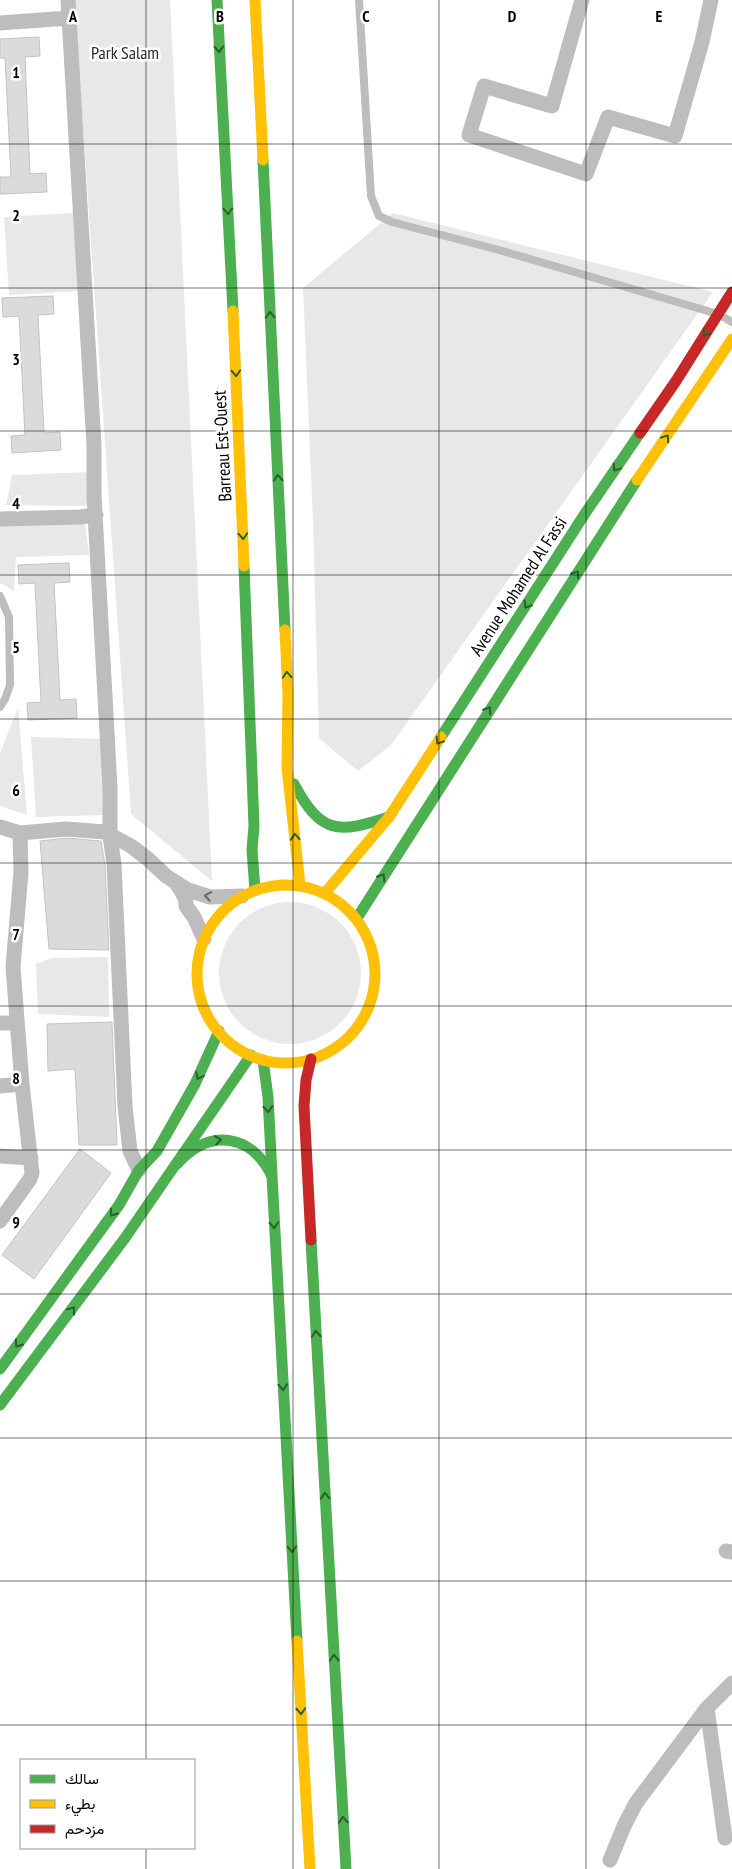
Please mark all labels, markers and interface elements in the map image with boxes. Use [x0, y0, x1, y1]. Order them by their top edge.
text: A [68, 6, 78, 26]
text: B [216, 6, 224, 26]
text: C [362, 6, 370, 26]
text: D [508, 6, 517, 26]
text: E [656, 6, 663, 26]
park label: Park Salam [91, 41, 159, 64]
one-way arrow [214, 45, 225, 53]
text: 1 [12, 62, 20, 82]
text: 2 [12, 205, 20, 225]
one-way arrow [223, 207, 234, 215]
one-way arrow [265, 311, 275, 319]
one-way arrow [703, 328, 712, 337]
text: 3 [12, 349, 20, 369]
one-way arrow [230, 370, 241, 378]
street label: Barreau Est-Ouest [208, 390, 236, 502]
one-way arrow [660, 434, 669, 444]
one-way arrow [613, 463, 622, 472]
one-way arrow [272, 473, 283, 481]
text: 4 [12, 493, 20, 513]
street label: Avenue Mohamed Al Fassi [464, 512, 572, 660]
one-way arrow [238, 532, 249, 540]
one-way arrow [570, 570, 579, 579]
one-way arrow [524, 599, 534, 608]
text: 5 [12, 637, 20, 657]
one-way arrow [282, 671, 293, 679]
one-way arrow [482, 707, 492, 716]
one-way arrow [435, 735, 445, 744]
text: 6 [12, 780, 20, 800]
one-way arrow [290, 833, 301, 841]
one-way arrow [376, 873, 386, 882]
one-way arrow [203, 891, 212, 901]
text: 7 [12, 924, 20, 944]
text: 8 [12, 1068, 20, 1088]
one-way arrow [195, 1070, 205, 1079]
one-way arrow [263, 1105, 274, 1113]
one-way arrow [214, 1136, 222, 1146]
one-way arrow [110, 1207, 119, 1217]
text: 9 [12, 1212, 20, 1232]
one-way arrow [269, 1221, 280, 1229]
one-way arrow [66, 1307, 74, 1316]
one-way arrow [311, 1329, 322, 1337]
one-way arrow [15, 1339, 24, 1348]
one-way arrow [278, 1383, 289, 1391]
one-way arrow [320, 1492, 331, 1500]
one-way arrow [287, 1545, 298, 1553]
one-way arrow [329, 1654, 340, 1662]
one-way arrow [296, 1708, 307, 1716]
legend [20, 1759, 195, 1849]
text: سالك [65, 1769, 99, 1788]
text: بطيء [65, 1794, 95, 1817]
one-way arrow [338, 1816, 349, 1824]
text: مزدحم [65, 1819, 104, 1839]

